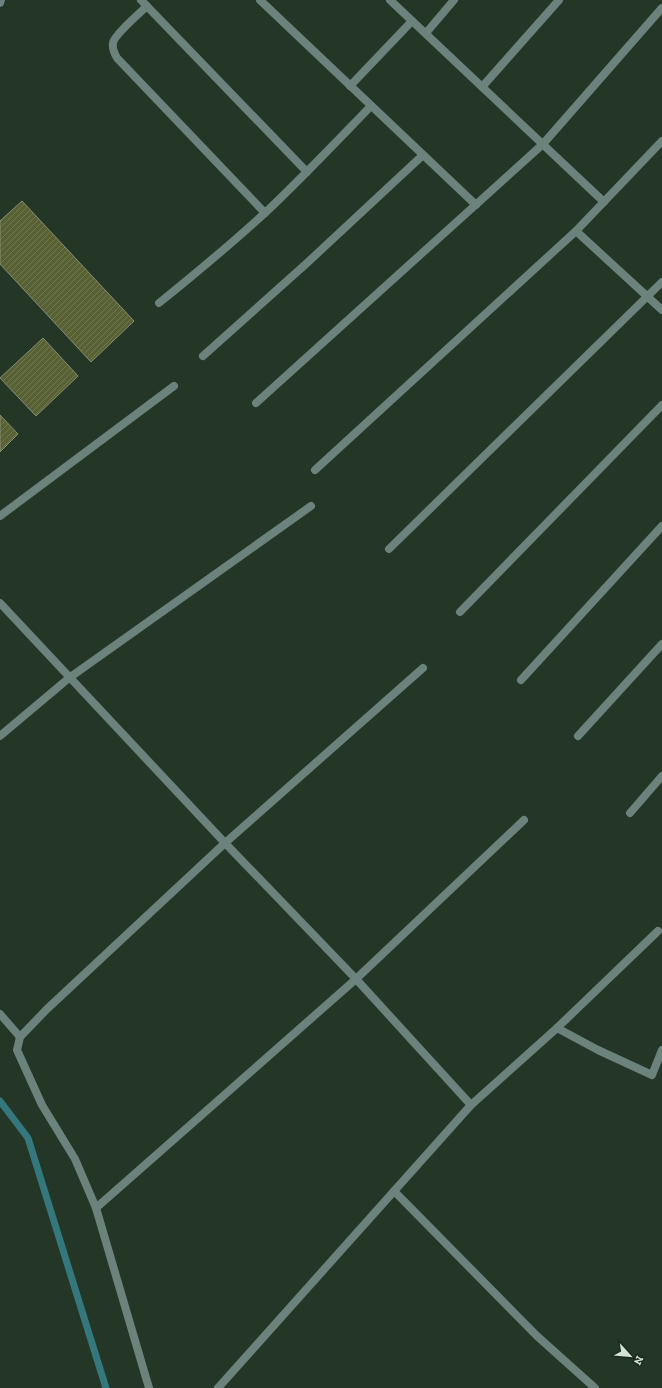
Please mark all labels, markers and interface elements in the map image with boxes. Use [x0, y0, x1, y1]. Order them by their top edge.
north arrow [610, 1336, 650, 1376]
text: N [630, 1354, 646, 1368]

